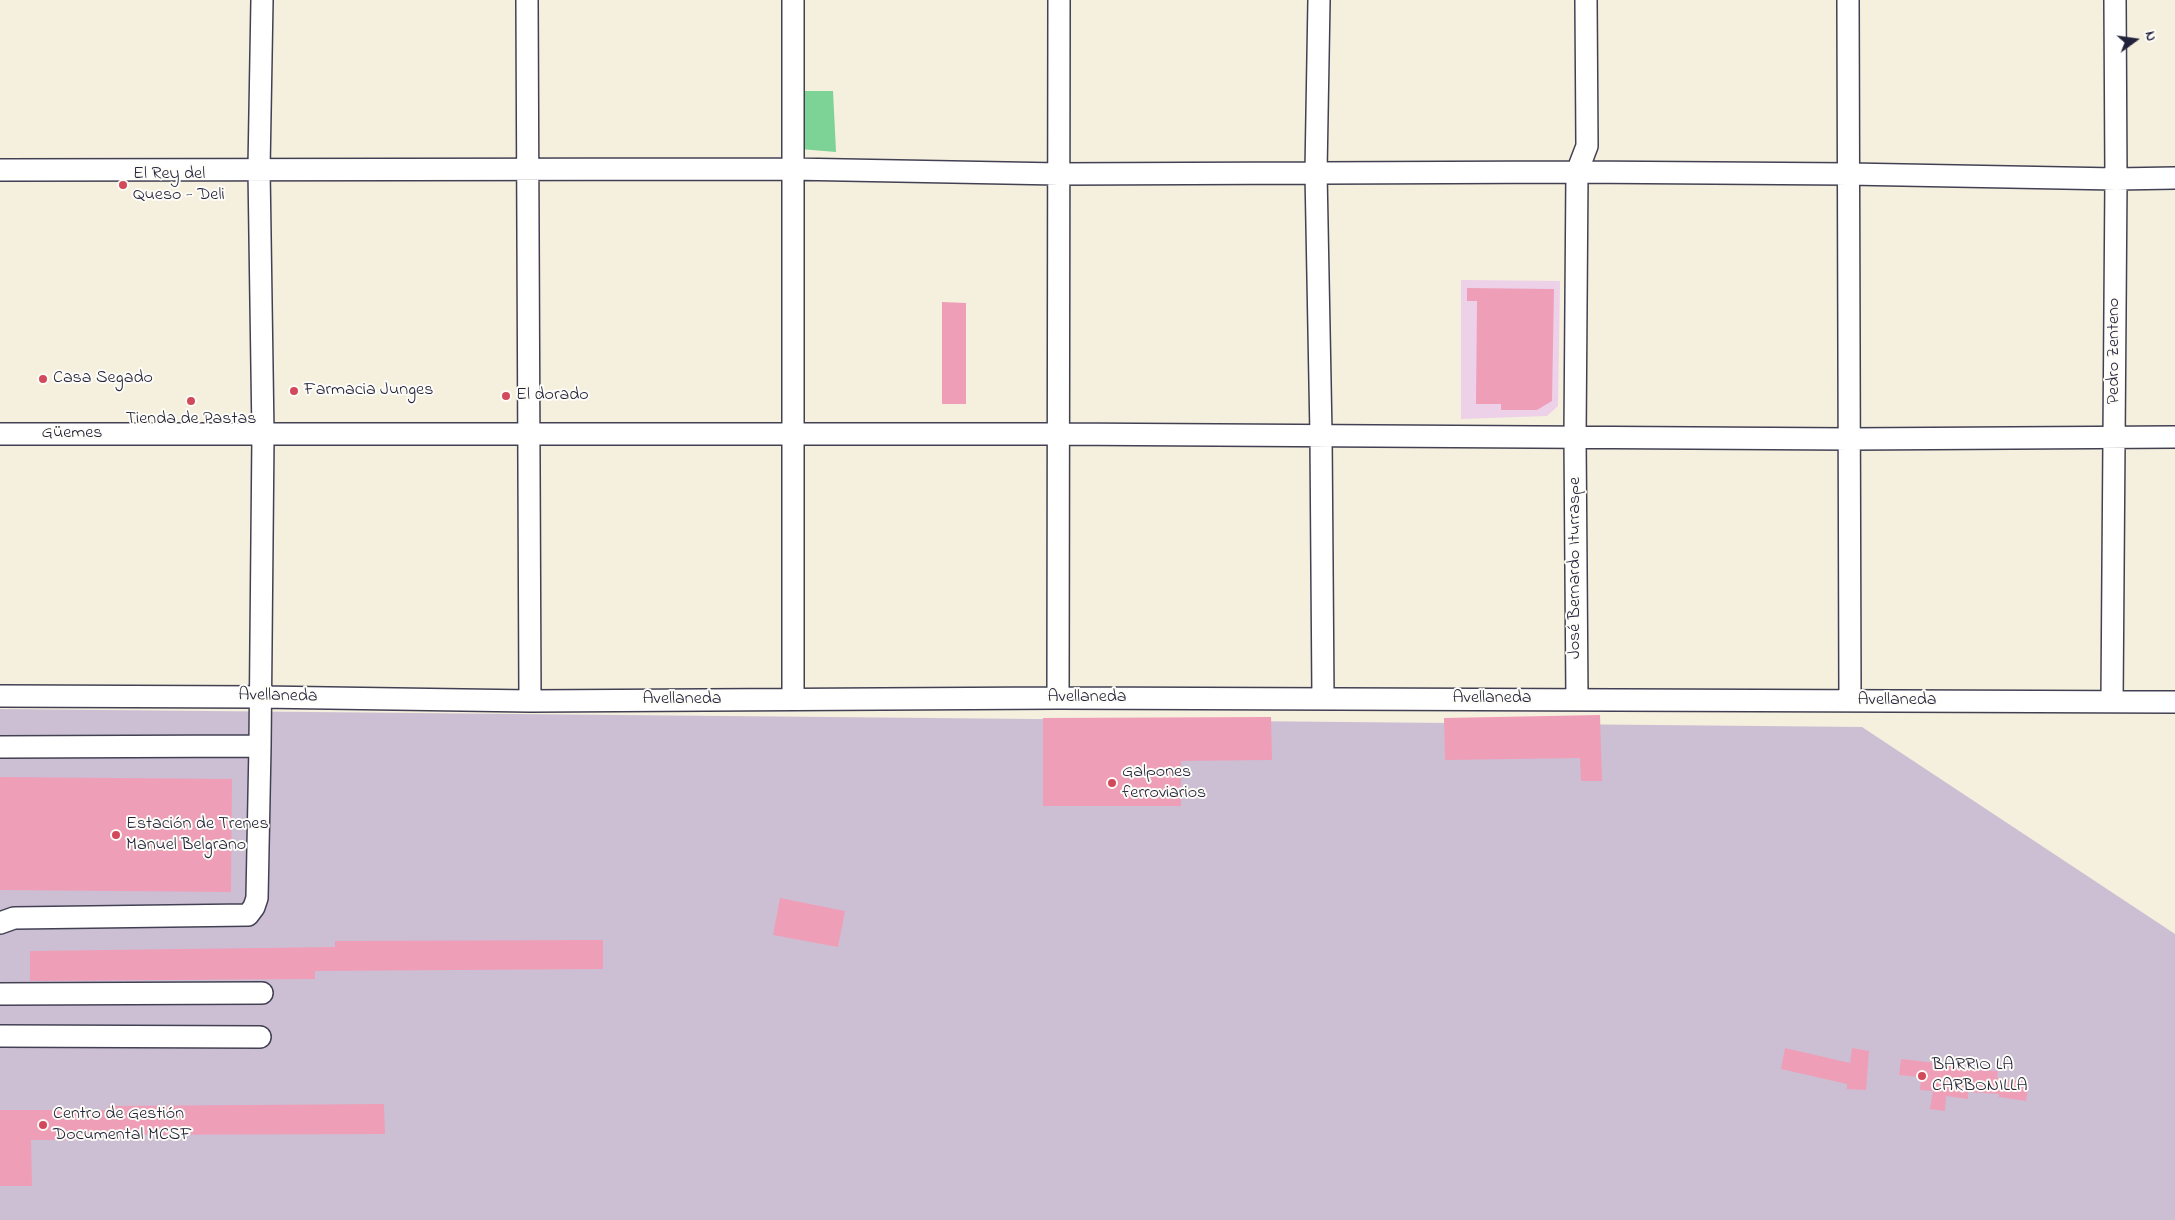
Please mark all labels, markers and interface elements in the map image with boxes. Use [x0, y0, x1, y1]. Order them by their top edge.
north arrow [2110, 15, 2160, 65]
text: N [2139, 29, 2161, 43]
place label: El Rey del Queso - Deli [133, 164, 225, 206]
marker: El Rey del Queso - Deli [117, 179, 129, 191]
street label: Pedro Zenteno [2104, 298, 2126, 404]
place label: Casa Segado [53, 368, 153, 390]
marker: Casa Segado [37, 373, 49, 385]
place label: Farmacia Junges [304, 380, 433, 402]
marker: Farmacia Junges [288, 385, 300, 397]
place label: El dorado [516, 385, 589, 407]
marker: El dorado [500, 390, 512, 402]
marker: Tienda de Pastas [185, 395, 197, 407]
place label: Tienda de Pastas [126, 409, 256, 431]
street label: Güemes [42, 423, 102, 445]
street label: José Bernardo Iturraspe [1565, 477, 1587, 659]
street label: Avellaneda [238, 686, 318, 708]
street label: Avellaneda [1047, 687, 1127, 709]
street label: Avellaneda [1452, 688, 1532, 710]
street label: Avellaneda [642, 689, 722, 711]
street label: Avellaneda [1857, 690, 1937, 712]
place label: Galpones ferroviarios [1122, 762, 1206, 804]
marker: Galpones ferroviarios [1106, 777, 1118, 789]
place label: Estación de Trenes Manuel Belgrano [126, 814, 269, 856]
marker: Estación de Trenes Manuel Belgrano [110, 829, 122, 841]
place label: BARRIO LA CARBONILLA [1932, 1055, 2028, 1098]
marker: BARRIO LA CARBONILLA [1916, 1070, 1928, 1082]
place label: Centro de Gestión Documental MCSF [53, 1104, 192, 1146]
marker: Centro de Gestión Documental MCSF [37, 1119, 49, 1131]

